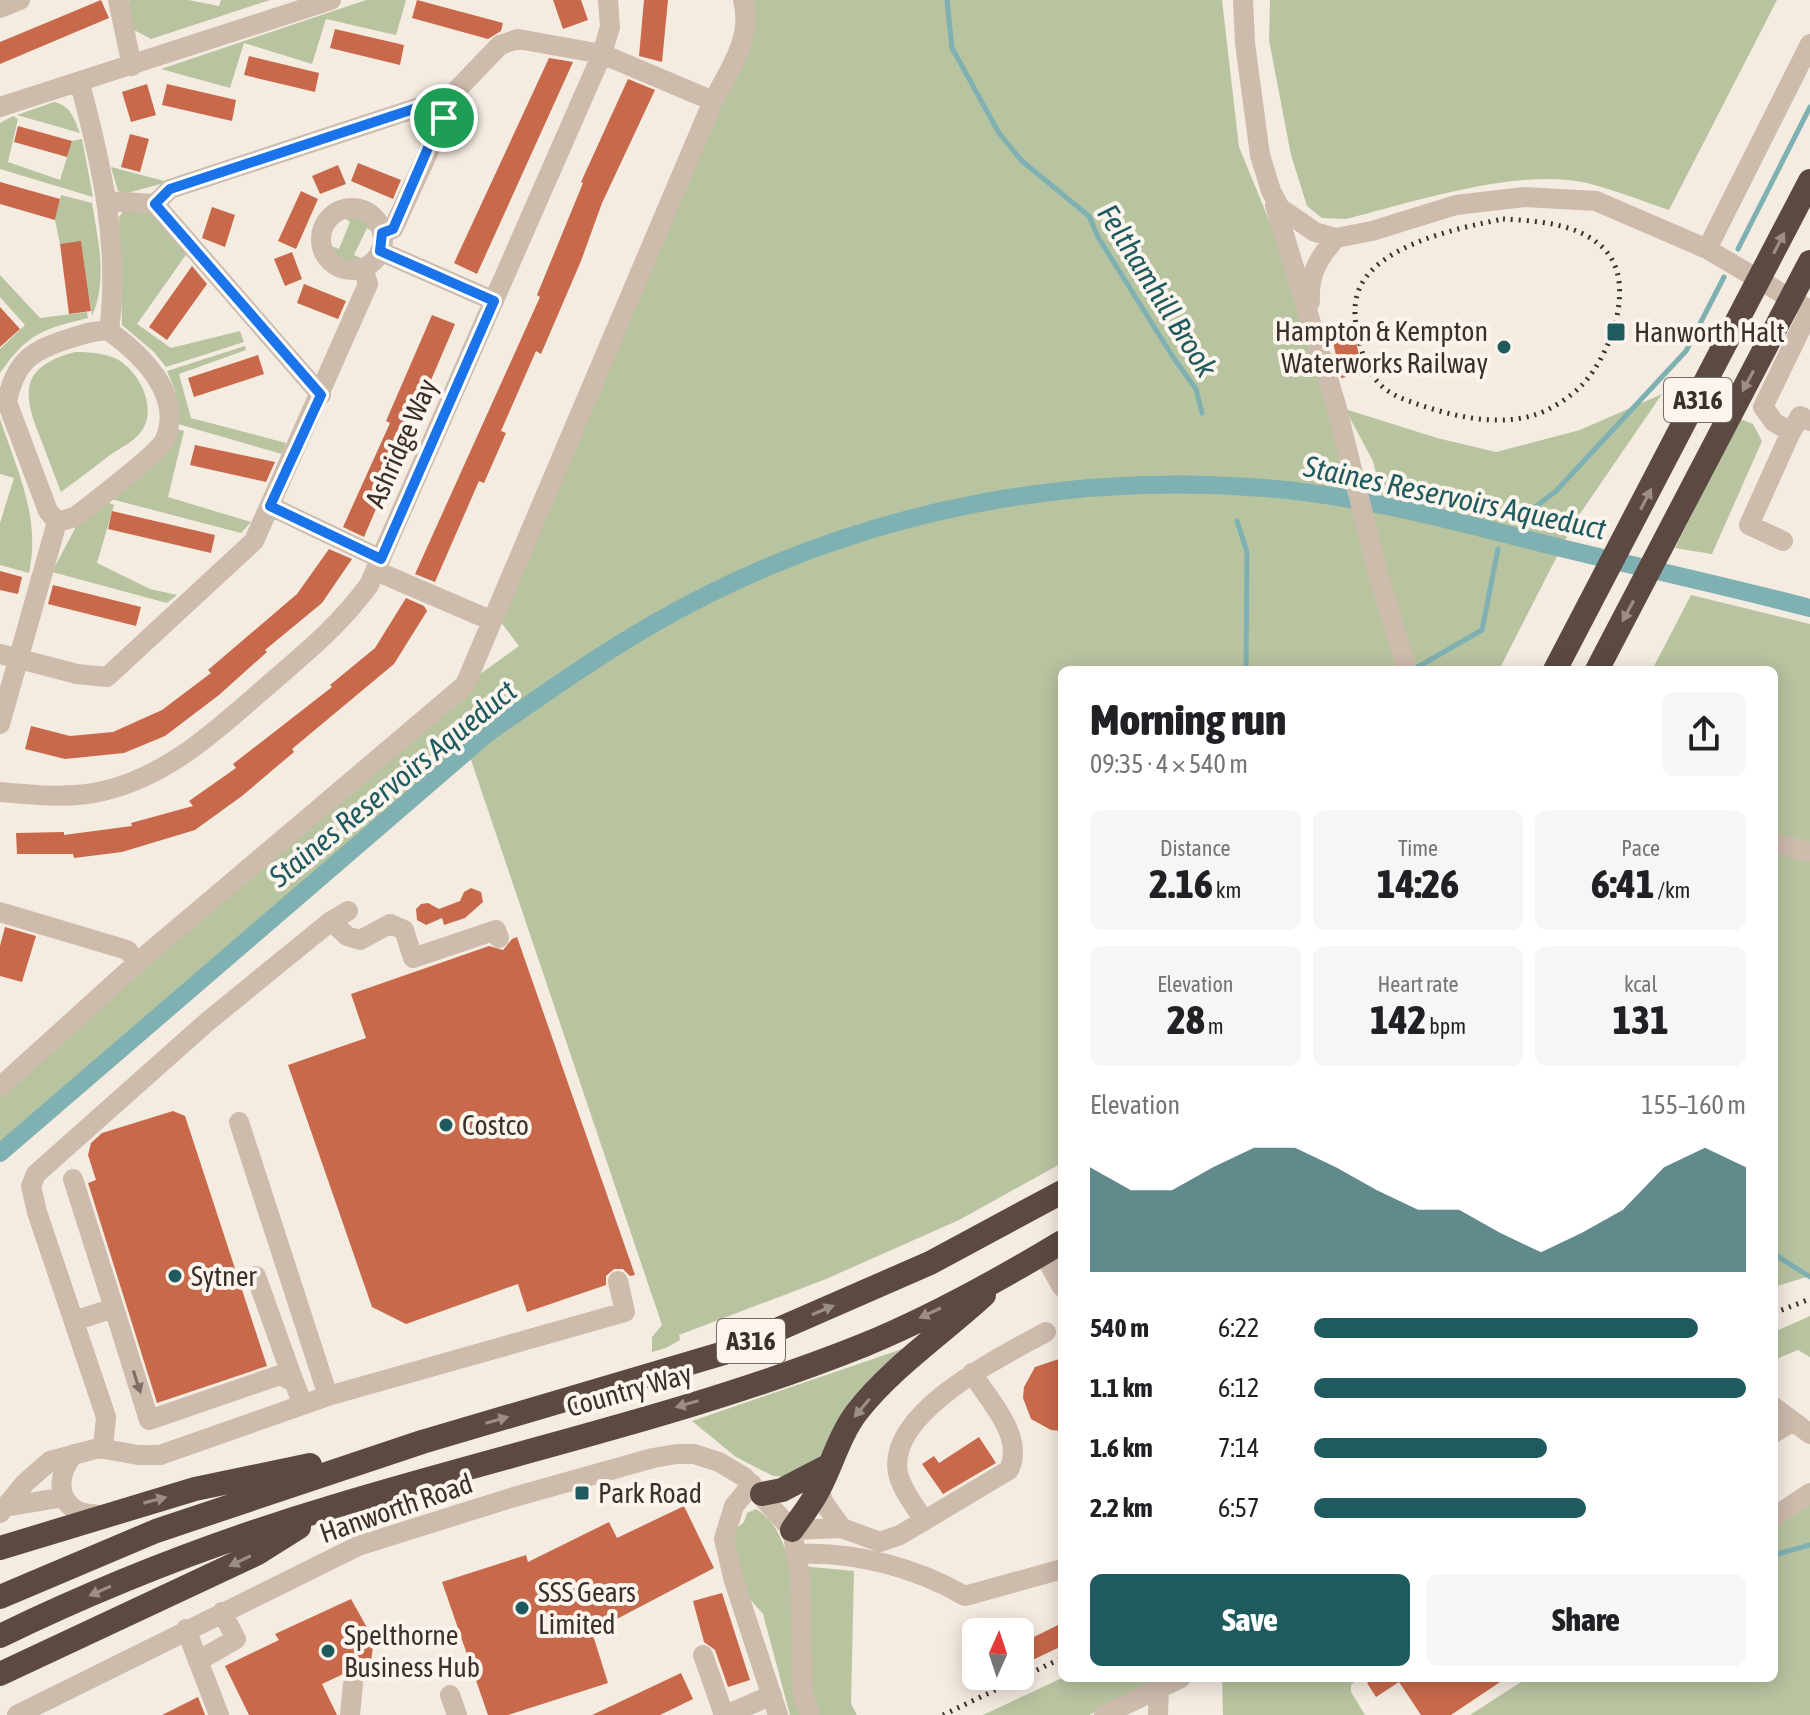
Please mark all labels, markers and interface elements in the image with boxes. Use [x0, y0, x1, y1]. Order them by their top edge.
pin [410, 84, 478, 152]
icon: arrive [422, 96, 466, 140]
water label: Felthamhill Brook [1091, 198, 1225, 384]
one-way arrow [1771, 232, 1785, 254]
place label: Hampton & Kempton Waterworks Railway [1275, 315, 1488, 379]
place label: Hanworth Halt [1634, 316, 1785, 348]
marker: Hanworth Halt [1605, 321, 1627, 343]
marker: Hampton & Kempton Waterworks Railway [1495, 338, 1513, 356]
one-way arrow [1742, 369, 1755, 392]
street label: Ashridge Way [358, 374, 444, 512]
road number: A316 [1664, 378, 1732, 422]
water label: Staines Reservoirs Aqueduct [1300, 448, 1610, 546]
one-way arrow [1640, 487, 1653, 510]
one-way arrow [1622, 600, 1636, 622]
water label: Staines Reservoirs Aqueduct [261, 673, 523, 894]
button: share [1662, 692, 1746, 776]
text: Morning run [1090, 694, 1286, 744]
text: 09:35 · 4 × 540 m [1090, 749, 1248, 779]
text: Distance [1160, 835, 1231, 861]
text: Time [1398, 835, 1438, 861]
text: Pace [1621, 835, 1660, 861]
text: 2.16 [1149, 861, 1213, 906]
text: 14:26 [1377, 861, 1459, 906]
text: 6:41 [1591, 861, 1654, 906]
text: km [1213, 877, 1241, 903]
text: /km [1654, 877, 1690, 903]
text: Elevation [1157, 971, 1233, 997]
text: Heart rate [1377, 971, 1459, 997]
text: kcal [1624, 971, 1657, 997]
text: 28 [1167, 997, 1205, 1042]
text: 142 [1370, 997, 1426, 1042]
text: 131 [1612, 997, 1669, 1042]
text: m [1205, 1013, 1224, 1039]
text: bpm [1426, 1013, 1466, 1039]
text: Elevation [1090, 1090, 1180, 1120]
text: 155–160 m [1641, 1090, 1746, 1120]
place label: Costco [462, 1109, 529, 1141]
marker: Costco [437, 1116, 455, 1134]
place label: Sytner [191, 1260, 257, 1292]
marker: Sytner [166, 1267, 184, 1285]
one-way arrow [811, 1304, 834, 1317]
one-way arrow [919, 1306, 942, 1320]
text: 540 m [1090, 1313, 1149, 1343]
text: 6:22 [1218, 1313, 1259, 1343]
road number: A316 [717, 1319, 785, 1363]
street label: Country Way [563, 1357, 695, 1423]
one-way arrow [132, 1371, 144, 1395]
text: 1.1 km [1090, 1373, 1153, 1403]
text: 6:12 [1218, 1373, 1259, 1403]
one-way arrow [675, 1398, 699, 1411]
one-way arrow [854, 1398, 871, 1418]
one-way arrow [485, 1413, 509, 1426]
text: 1.6 km [1090, 1433, 1153, 1463]
text: 7:14 [1218, 1433, 1259, 1463]
street label: Hanworth Road [315, 1467, 477, 1549]
place label: Park Road [598, 1477, 702, 1509]
marker: Park Road [573, 1484, 591, 1502]
text: 2.2 km [1090, 1493, 1153, 1523]
text: 6:57 [1218, 1493, 1259, 1523]
one-way arrow [142, 1494, 167, 1506]
one-way arrow [229, 1554, 252, 1568]
button: Save [1090, 1574, 1410, 1666]
button: Share [1426, 1574, 1746, 1666]
place label: SSS Gears Limited [538, 1576, 636, 1640]
one-way arrow [88, 1584, 112, 1598]
marker: SSS Gears Limited [513, 1599, 531, 1617]
north arrow [962, 1618, 1034, 1690]
map controls [962, 1618, 1034, 1690]
place label: Spelthorne Business Hub [344, 1619, 480, 1683]
marker: Spelthorne Business Hub [319, 1642, 337, 1660]

